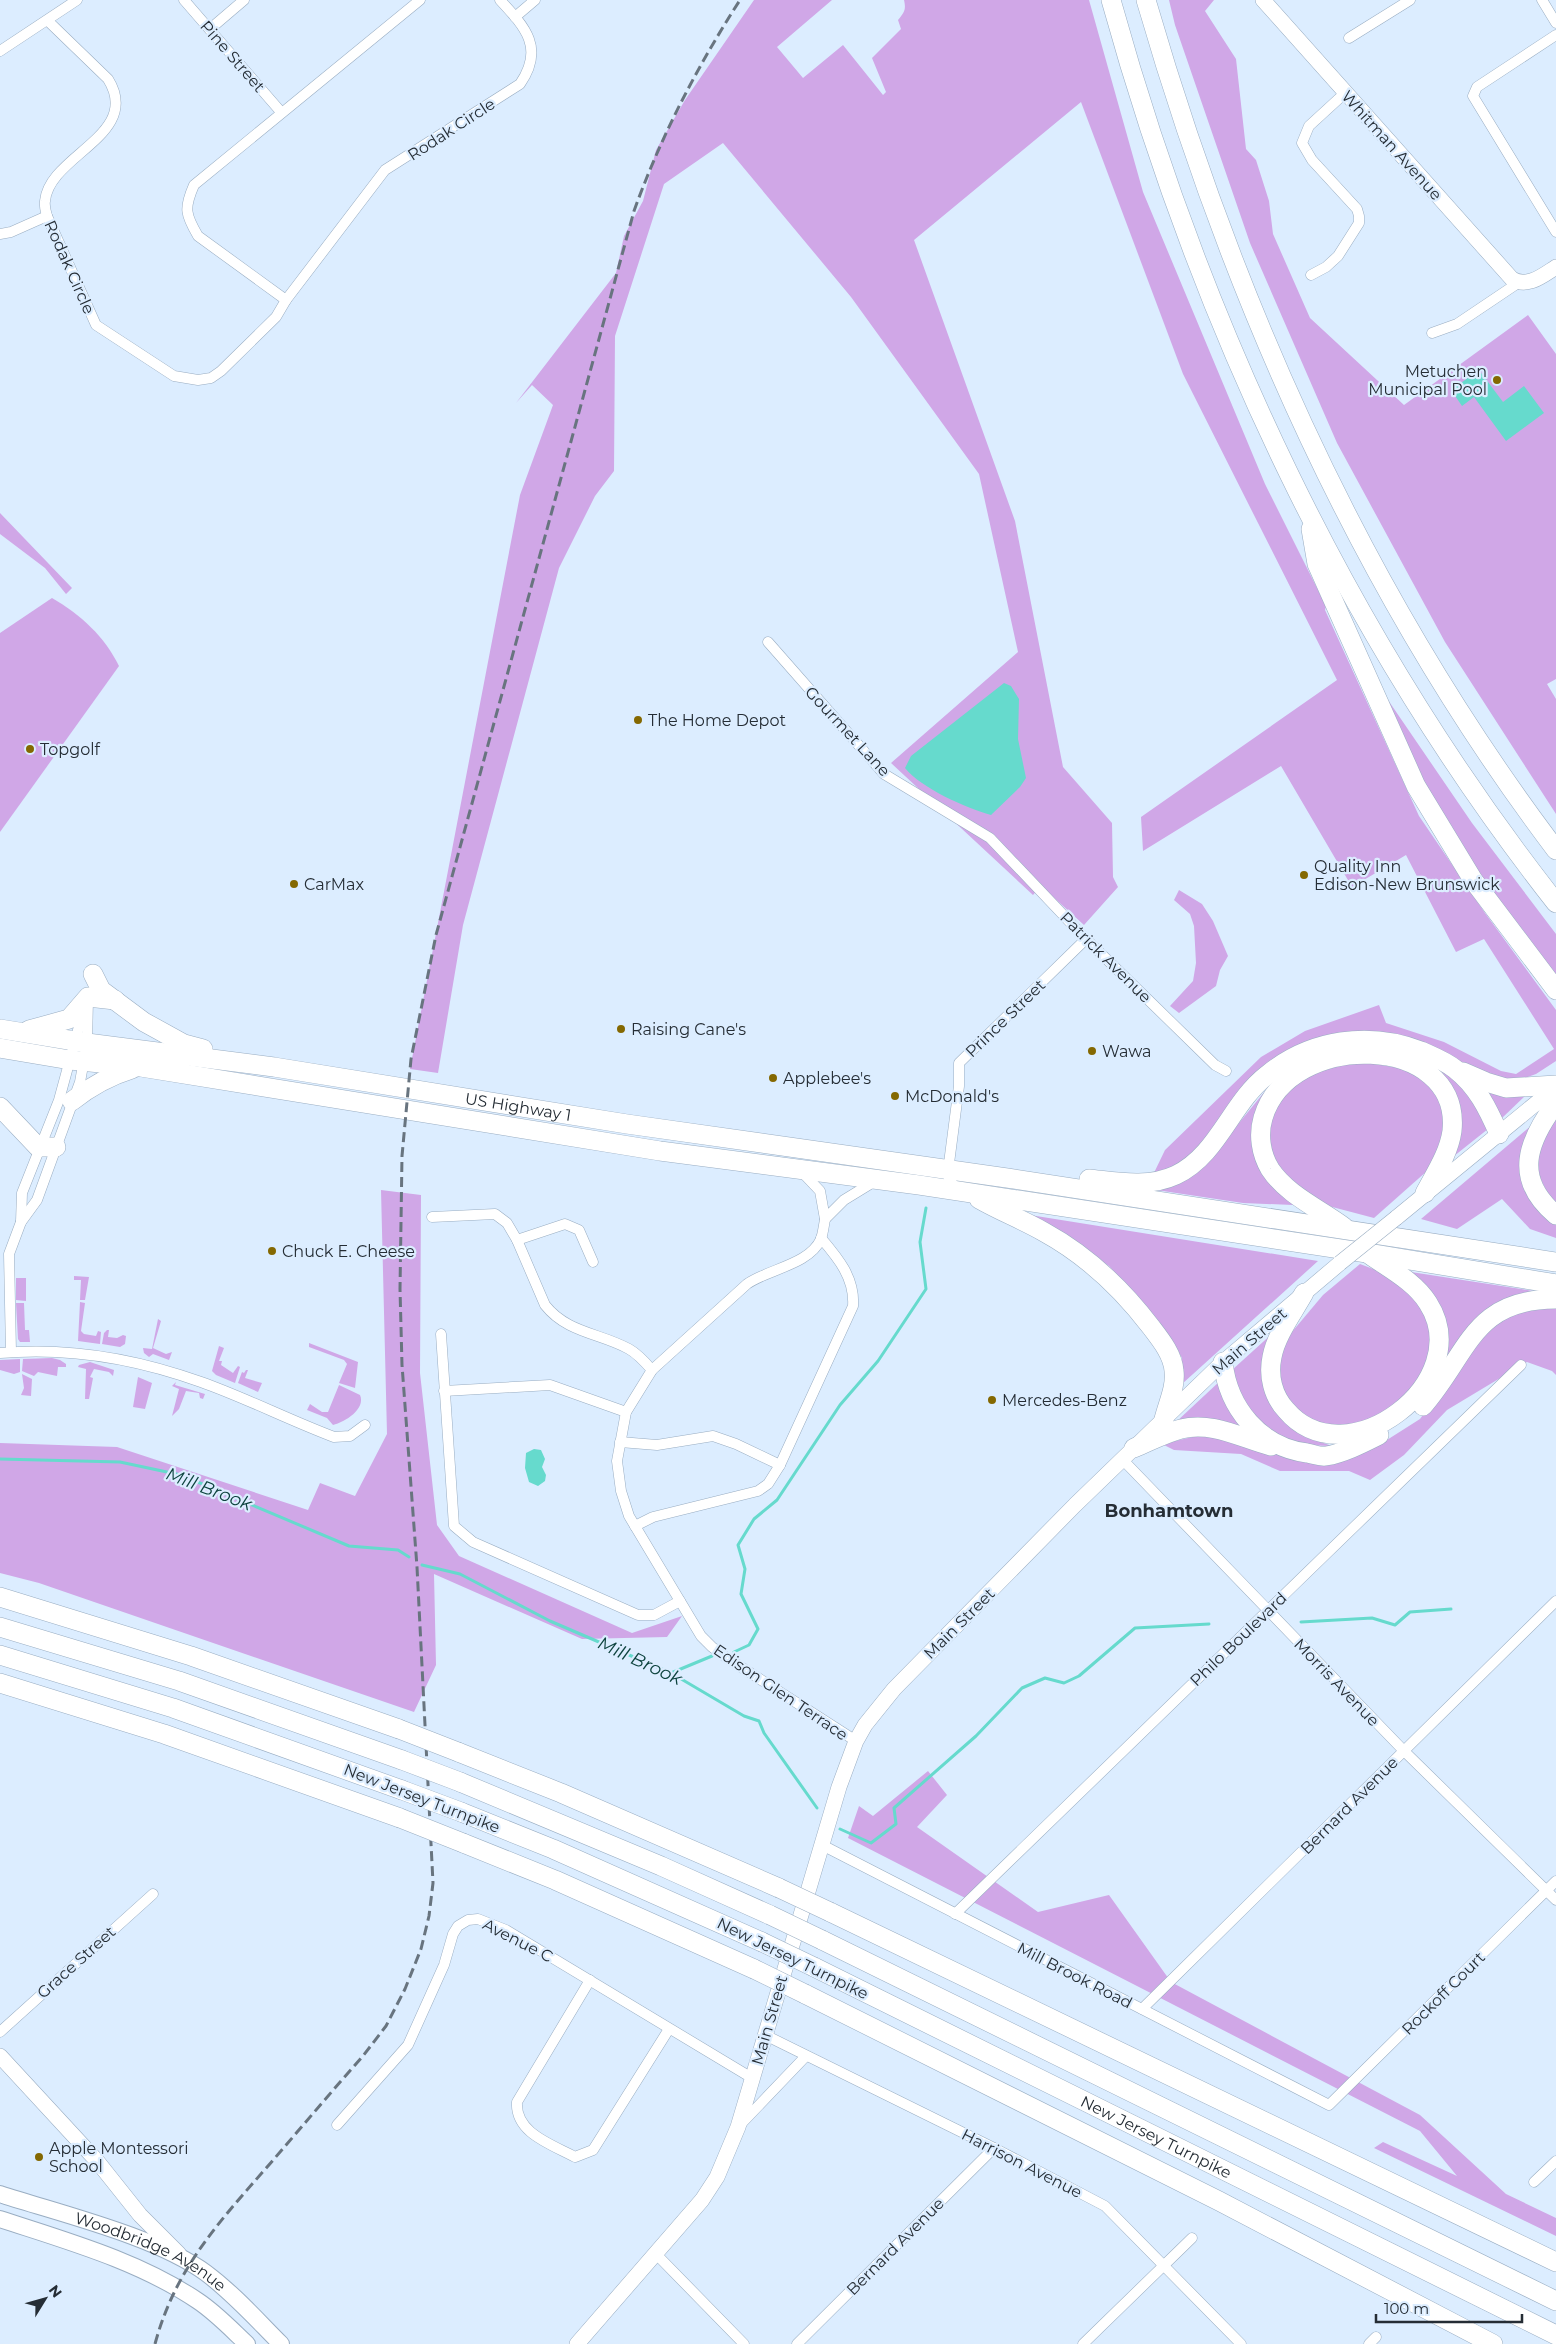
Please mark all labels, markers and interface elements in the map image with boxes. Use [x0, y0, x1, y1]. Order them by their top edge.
street label: Pine Street [196, 17, 269, 96]
street label: Whitman Avenue [1337, 87, 1446, 204]
street label: Rodak Circle [404, 94, 499, 165]
street label: Rodak Circle [40, 217, 99, 317]
place label: Metuchen Municipal Pool [1368, 362, 1487, 399]
marker: Metuchen Municipal Pool [1491, 374, 1503, 386]
street label: Gourmet Lane [801, 682, 894, 780]
place label: The Home Depot [648, 711, 786, 730]
marker: The Home Depot [632, 714, 644, 726]
place label: Topgolf [40, 740, 100, 759]
marker: Topgolf [24, 743, 36, 755]
place label: Quality Inn Edison-New Brunswick [1314, 857, 1500, 894]
marker: Quality Inn Edison-New Brunswick [1298, 869, 1310, 881]
place label: CarMax [304, 875, 365, 894]
marker: CarMax [288, 878, 300, 890]
street label: Patrick Avenue [1056, 908, 1155, 1007]
street label: Prince Street [961, 975, 1050, 1061]
place label: Raising Cane's [631, 1020, 746, 1039]
marker: Raising Cane's [615, 1023, 627, 1035]
place label: Wawa [1102, 1042, 1151, 1061]
marker: Wawa [1086, 1045, 1098, 1057]
place label: Applebee's [783, 1069, 871, 1088]
marker: Applebee's [767, 1072, 779, 1084]
place label: McDonald's [905, 1087, 999, 1106]
street label: US Highway 1 [464, 1089, 573, 1125]
marker: McDonald's [889, 1090, 901, 1102]
place label: Chuck E. Cheese [282, 1242, 415, 1261]
marker: Chuck E. Cheese [266, 1245, 278, 1257]
street label: Main Street [1208, 1304, 1291, 1379]
place label: Mercedes-Benz [1002, 1391, 1127, 1410]
marker: Mercedes-Benz [986, 1394, 998, 1406]
water label: Mill Brook [163, 1463, 256, 1516]
district label: Bonhamtown [1105, 1500, 1233, 1522]
street label: Main Street [920, 1584, 999, 1663]
street label: Philo Boulevard [1186, 1589, 1291, 1690]
water label: Mill Brook [594, 1632, 687, 1691]
street label: Morris Avenue [1290, 1635, 1383, 1730]
street label: Edison Glen Terrace [710, 1640, 851, 1744]
street label: Bernard Avenue [1297, 1753, 1402, 1858]
street label: New Jersey Turnpike [341, 1760, 503, 1837]
street label: New Jersey Turnpike [714, 1914, 872, 2003]
street label: Avenue C [480, 1915, 556, 1966]
street label: Grace Street [33, 1922, 120, 2002]
street label: Mill Brook Road [1014, 1938, 1135, 2013]
street label: Rockoff Court [1398, 1947, 1489, 2039]
street label: Main Street [748, 1973, 791, 2067]
street label: New Jersey Turnpike [1077, 2092, 1235, 2183]
street label: Harrison Avenue [958, 2125, 1085, 2202]
place label: Apple Montessori School [49, 2139, 189, 2176]
marker: Apple Montessori School [33, 2151, 45, 2163]
street label: Bernard Avenue [843, 2194, 948, 2299]
street label: Woodbridge Avenue [73, 2208, 230, 2295]
north arrow [20, 2274, 70, 2324]
text: N [45, 2281, 66, 2301]
scale bar [1376, 2292, 1522, 2324]
text: 100 m [1384, 2299, 1429, 2318]

